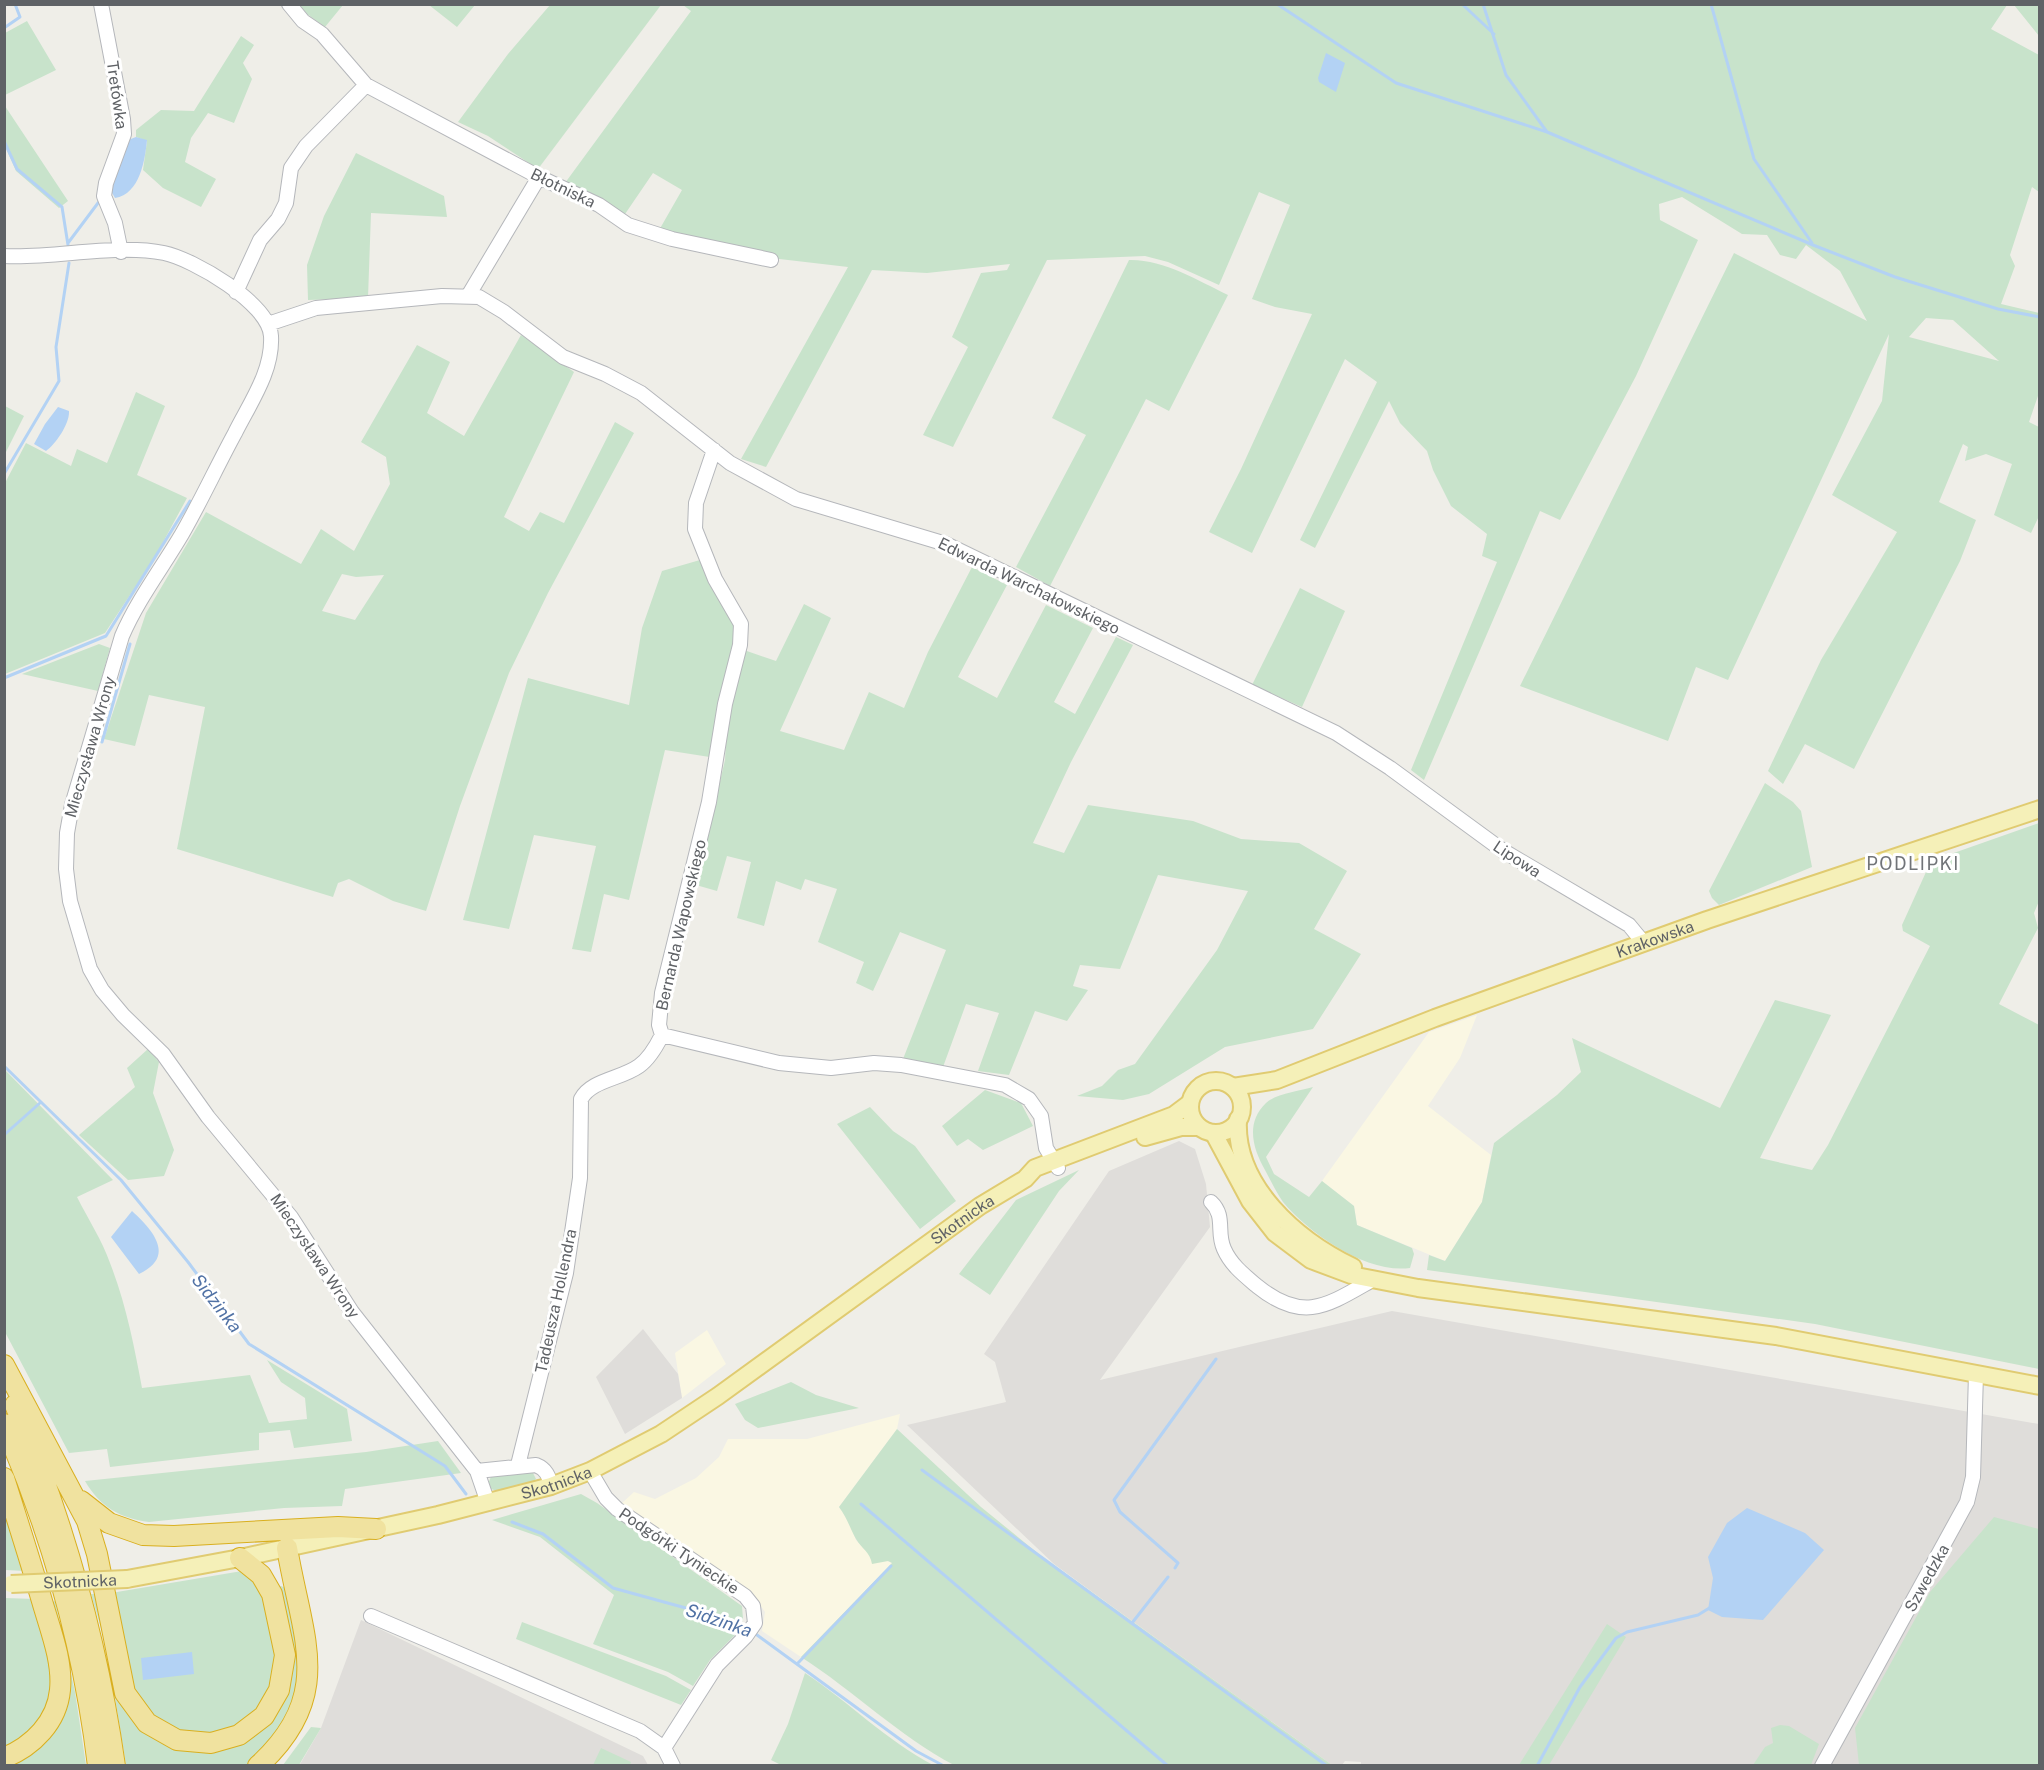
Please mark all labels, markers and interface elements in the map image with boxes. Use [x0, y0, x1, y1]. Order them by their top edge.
street label: Tretówka [103, 60, 131, 130]
street label: Błotniska [527, 164, 599, 212]
street label: Edwarda Warchałowskiego [935, 534, 1123, 638]
street label: Mieczysława Wrony [61, 674, 119, 820]
street label: Lipowa [1490, 837, 1544, 881]
street label: Bernarda Wapowskiego [652, 838, 710, 1012]
district label: PODLIPKI [1866, 853, 1960, 874]
street label: Krakowska [1613, 916, 1696, 962]
street label: Mieczysława Wrony [266, 1190, 364, 1322]
street label: Skotnicka [927, 1190, 997, 1248]
street label: Tadeusza Hollendra [531, 1227, 581, 1375]
water label: Sidzinka [188, 1270, 246, 1336]
street label: Skotnicka [519, 1462, 594, 1503]
street label: Podgórki Tynieckie [615, 1504, 743, 1598]
street label: Szwedzka [1901, 1541, 1953, 1615]
street label: Skotnicka [43, 1570, 117, 1592]
water label: Sidzinka [683, 1599, 755, 1641]

